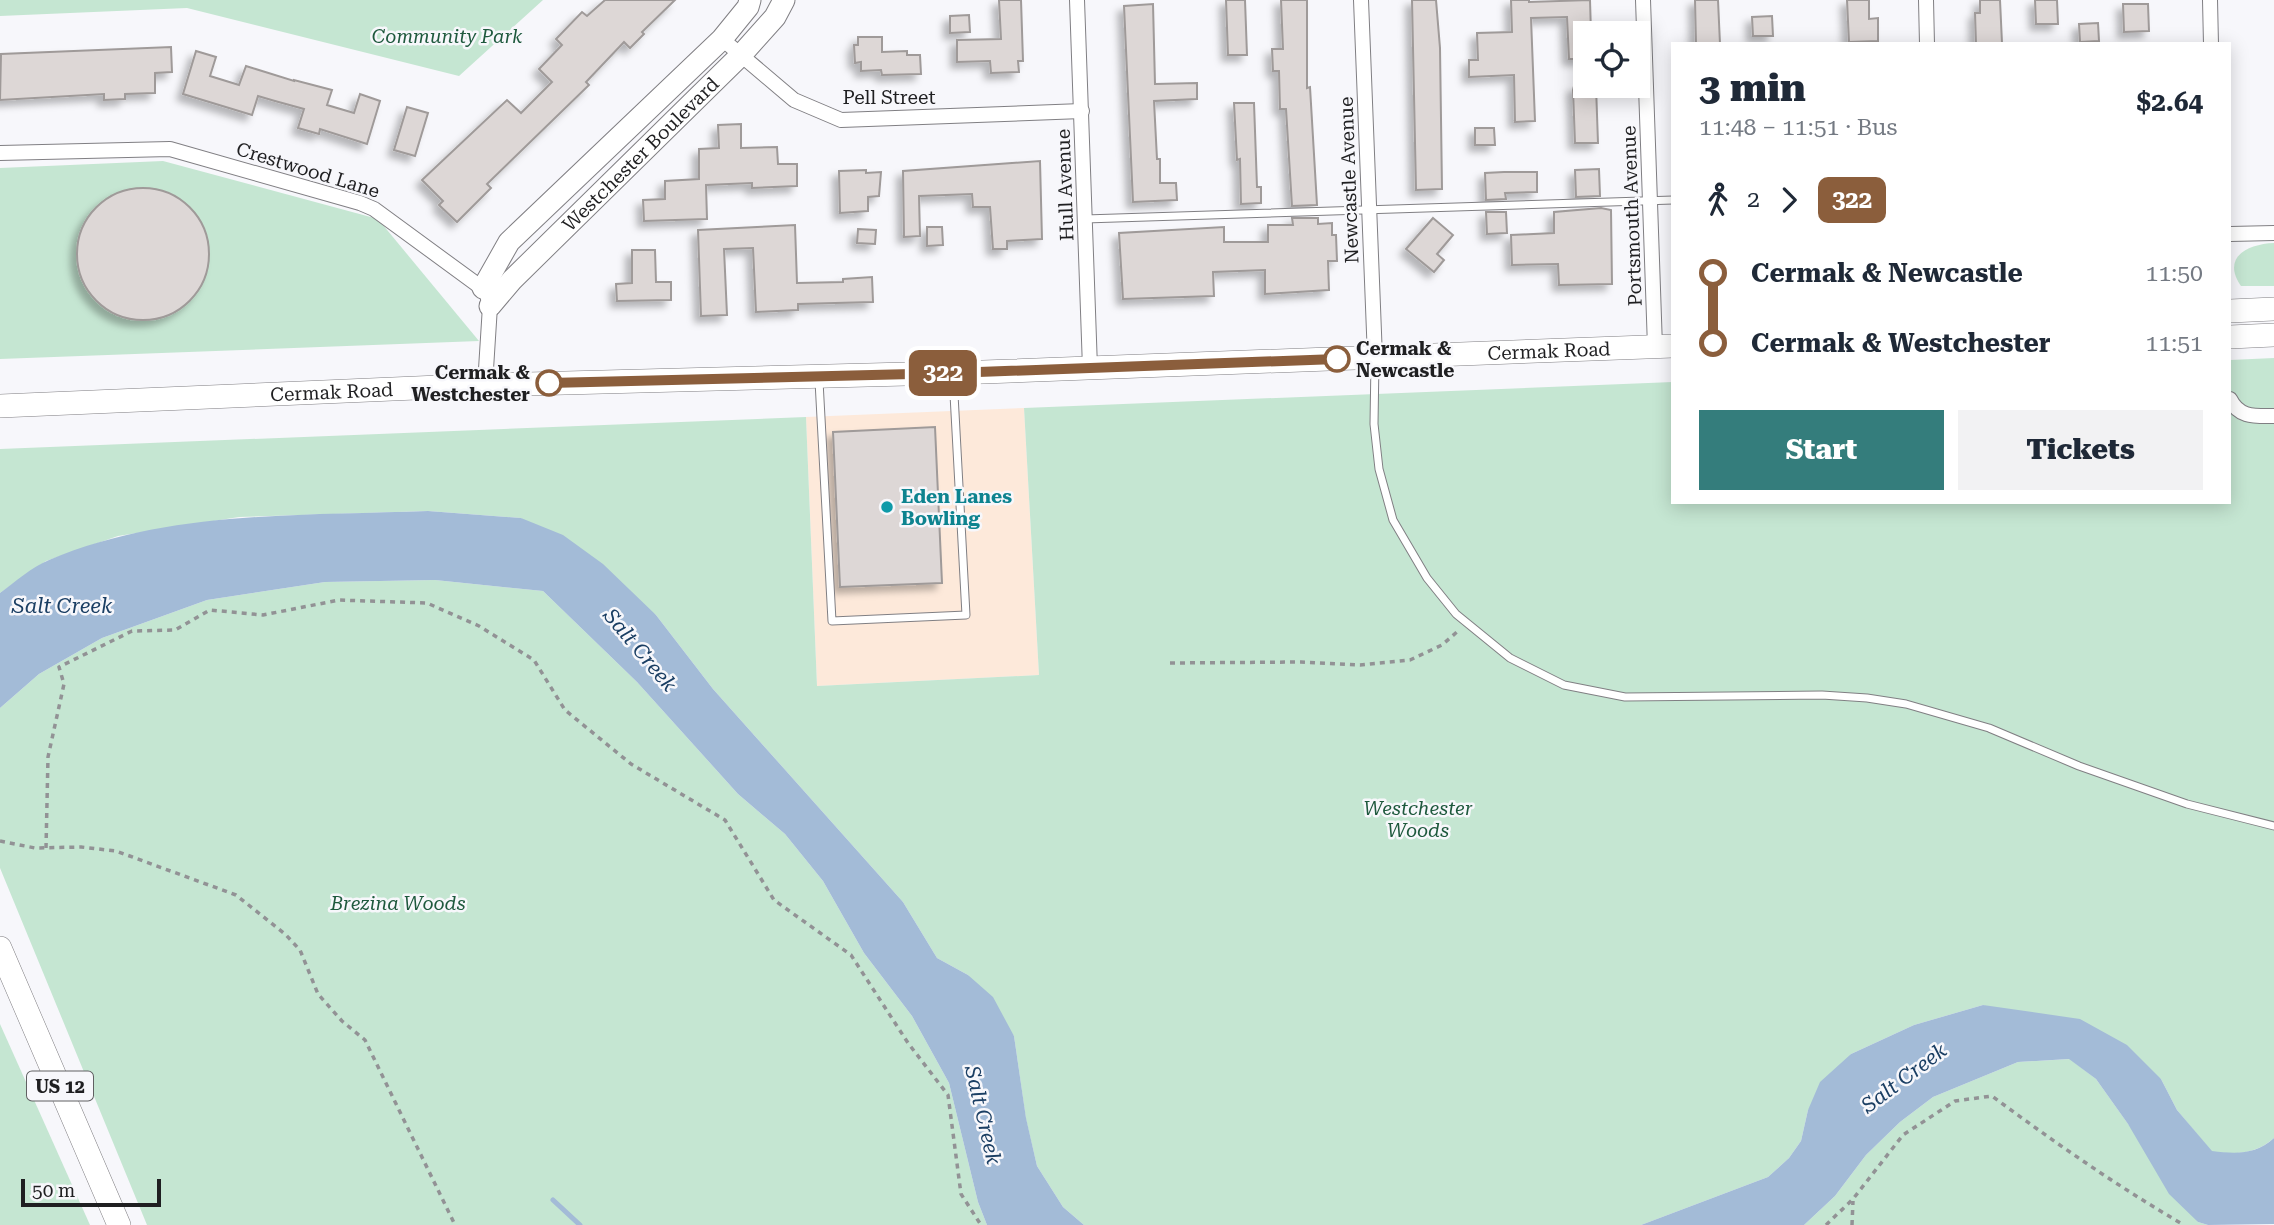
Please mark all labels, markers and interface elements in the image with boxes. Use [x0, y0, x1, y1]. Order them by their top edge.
map controls [1573, 21, 1650, 98]
button: locate [1573, 21, 1650, 98]
park label: Community Park [372, 25, 523, 48]
text: 3 min [1699, 66, 1806, 110]
street label: Westchester Boulevard [557, 72, 723, 236]
street label: Pell Street [842, 86, 936, 109]
text: $2.64 [2137, 87, 2203, 117]
street label: Newcastle Avenue [1335, 96, 1363, 264]
text: 11:48 – 11:51 · Bus [1699, 114, 1897, 141]
street label: Portsmouth Avenue [1617, 125, 1647, 307]
street label: Hull Avenue [1052, 129, 1078, 241]
street label: Crestwood Lane [234, 137, 382, 203]
icon: walk [1699, 181, 1737, 219]
icon: forward [1770, 181, 1808, 219]
text: 2 [1747, 186, 1760, 213]
text: 322 [1832, 186, 1872, 214]
text: Cermak & Newcastle [1751, 258, 2023, 288]
text: 11:50 [2146, 260, 2203, 287]
text: Cermak & Westchester [1751, 328, 2051, 358]
text: 11:51 [2146, 330, 2203, 357]
place label: Cermak & Newcastle [1356, 337, 1454, 382]
street label: Cermak Road [1487, 337, 1611, 364]
marker: Cermak & Newcastle [1324, 346, 1350, 372]
line badge: 322 [903, 350, 983, 396]
text: 322 [923, 359, 963, 387]
place label: Cermak & Westchester [411, 361, 530, 406]
marker: Cermak & Westchester [536, 370, 562, 396]
street label: Cermak Road [270, 377, 394, 406]
button: Start [1699, 410, 1944, 490]
button: Tickets [1958, 410, 2203, 490]
place label: Eden Lanes Bowling [901, 485, 1012, 530]
marker: Eden Lanes Bowling [879, 499, 895, 515]
water label: Salt Creek [11, 594, 113, 618]
water label: Salt Creek [598, 603, 682, 697]
park label: Westchester Woods [1363, 797, 1473, 842]
park label: Brezina Woods [329, 892, 466, 915]
water label: Salt Creek [1856, 1038, 1952, 1118]
water label: Salt Creek [960, 1062, 1006, 1167]
road number: US 12 [27, 1072, 93, 1100]
scale bar [21, 1176, 161, 1208]
text: 50 m [32, 1179, 75, 1202]

